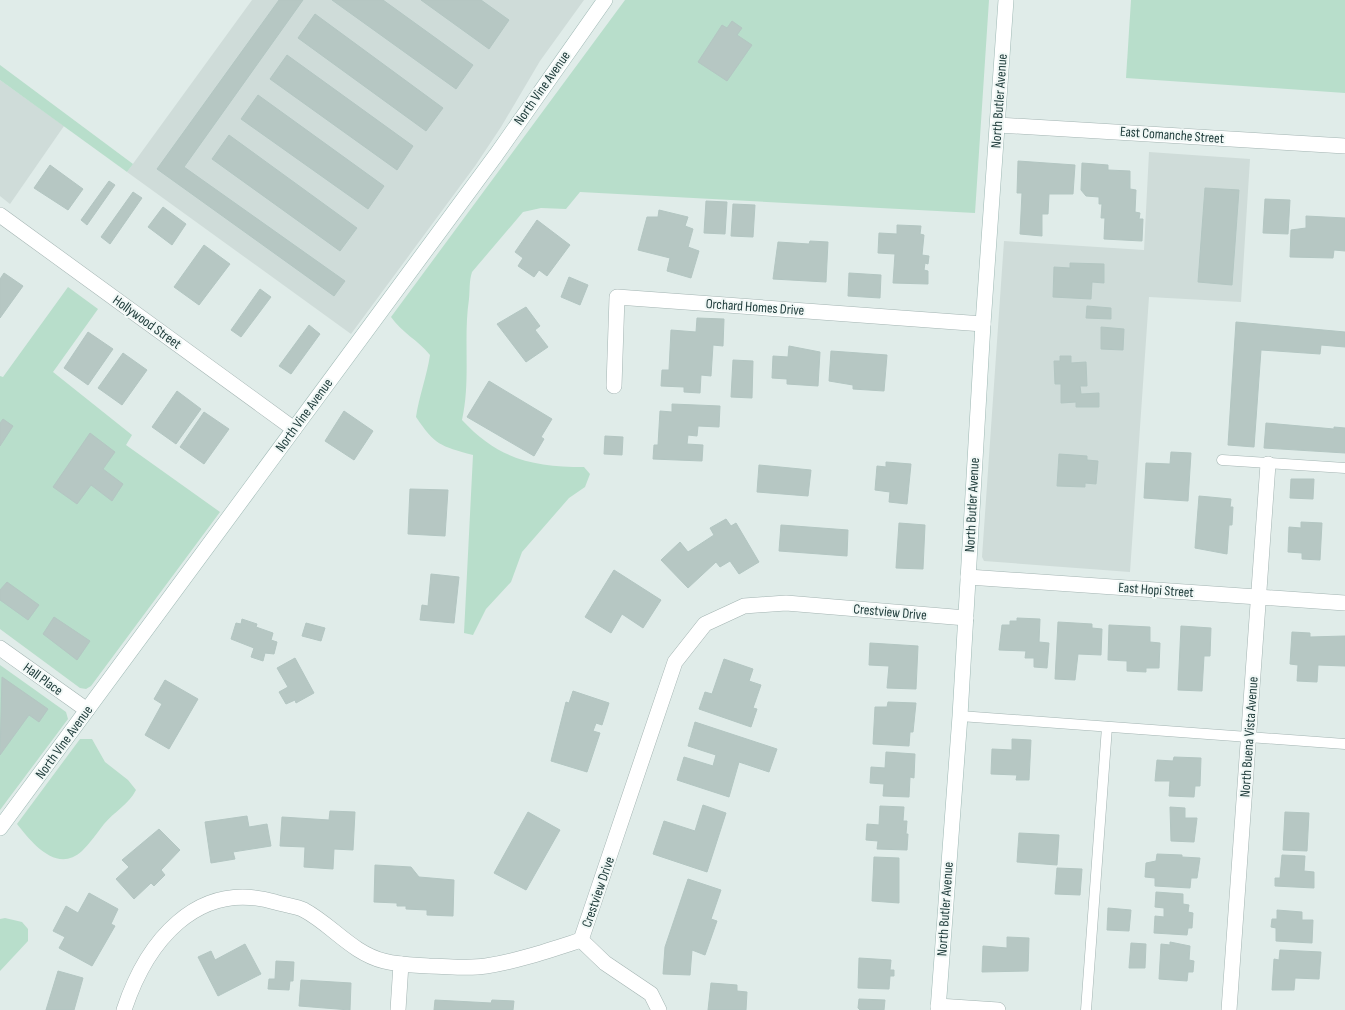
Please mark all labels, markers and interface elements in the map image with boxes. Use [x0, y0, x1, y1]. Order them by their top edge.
street label: North Vine Avenue [510, 48, 574, 128]
street label: North Butler Avenue [987, 53, 1011, 149]
street label: East Comanche Street [1119, 123, 1225, 147]
street label: Hollywood Street [109, 291, 185, 353]
street label: Orchard Homes Drive [705, 295, 805, 319]
street label: North Vine Avenue [272, 375, 336, 455]
street label: North Butler Avenue [961, 457, 983, 553]
street label: East Hopi Street [1118, 579, 1194, 601]
street label: Crestview Drive [853, 600, 927, 624]
street label: Hall Place [20, 659, 66, 699]
street label: North Buena Vista Avenue [1236, 676, 1262, 798]
street label: North Vine Avenue [32, 702, 96, 782]
street label: Crestview Drive [578, 854, 618, 930]
street label: North Butler Avenue [933, 861, 957, 957]

